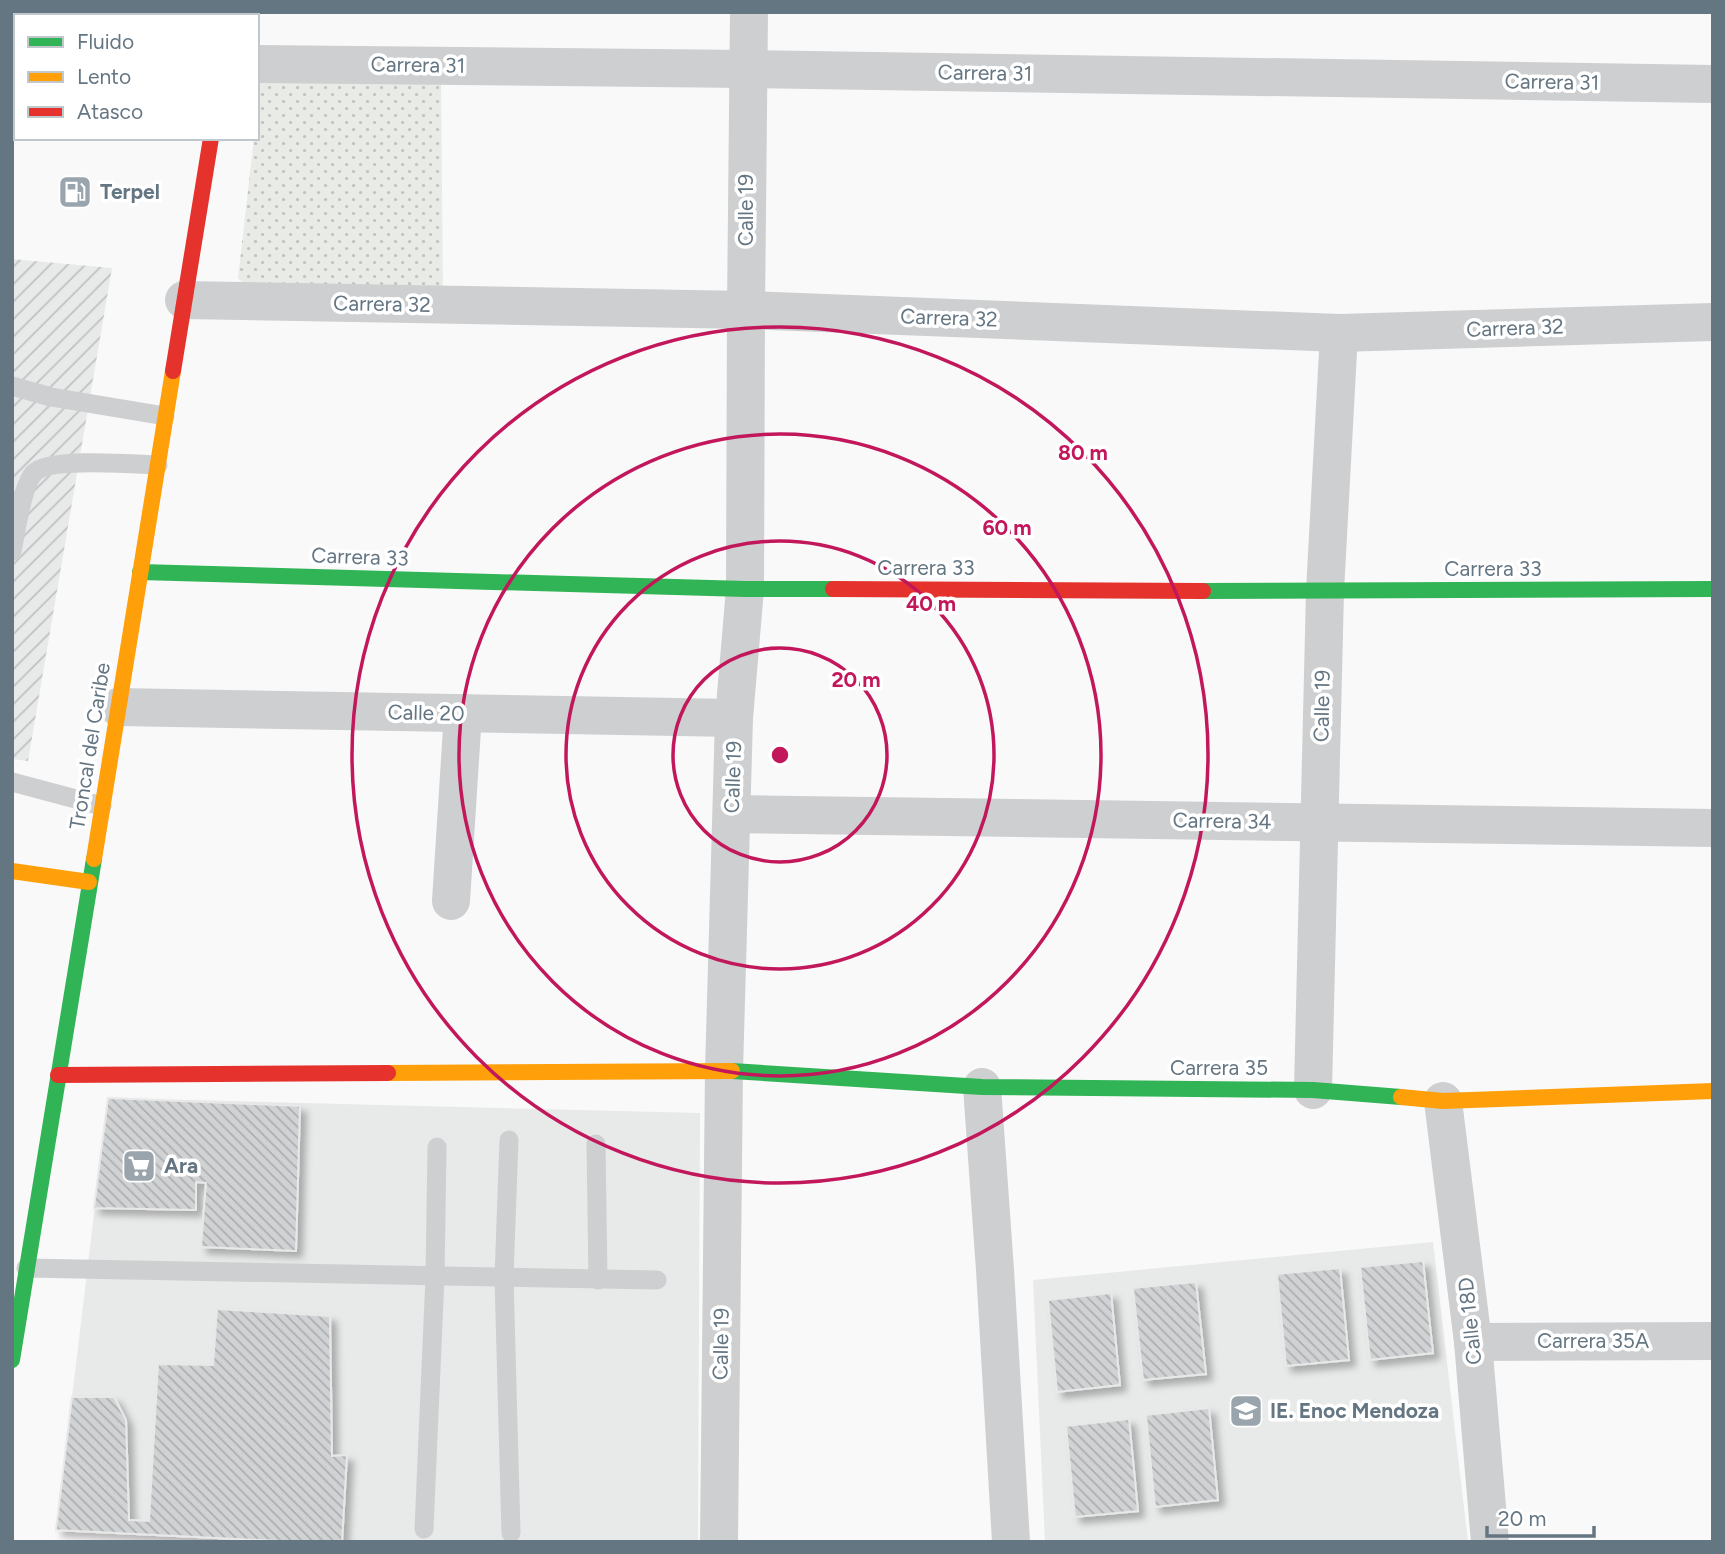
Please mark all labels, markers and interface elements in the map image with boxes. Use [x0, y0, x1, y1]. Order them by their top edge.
legend [14, 14, 259, 140]
text: Fluido [77, 29, 134, 54]
street label: Carrera 31 [370, 51, 466, 78]
street label: Carrera 31 [937, 59, 1033, 86]
text: Lento [77, 64, 131, 89]
street label: Carrera 31 [1504, 68, 1600, 95]
text: Atasco [77, 99, 143, 124]
fuel station icon: Terpel [56, 173, 94, 211]
street label: Calle 19 [733, 174, 758, 246]
place label: Terpel [100, 179, 160, 204]
street label: Carrera 32 [333, 290, 431, 317]
street label: Carrera 32 [900, 303, 998, 332]
street label: Carrera 32 [1466, 313, 1564, 342]
text: 80 m [1058, 440, 1108, 465]
text: 60 m [982, 515, 1032, 540]
street label: Carrera 33 [311, 542, 409, 571]
street label: Carrera 33 [877, 555, 975, 580]
street label: Carrera 33 [1444, 556, 1542, 581]
text: 40 m [906, 591, 956, 616]
street label: Troncal del Caribe [64, 661, 115, 831]
text: 20 m [831, 667, 881, 692]
street label: Calle 19 [1308, 670, 1335, 742]
street label: Calle 20 [387, 699, 465, 726]
street label: Calle 19 [719, 740, 746, 814]
centre of rings [768, 743, 792, 767]
street label: Carrera 34 [1172, 807, 1272, 834]
street label: Carrera 35 [1170, 1055, 1268, 1080]
supermarket icon: Ara [120, 1147, 158, 1185]
place label: Ara [164, 1153, 198, 1178]
street label: Calle 18D [1452, 1276, 1487, 1366]
street label: Calle 19 [707, 1308, 734, 1380]
street label: Carrera 35A [1537, 1328, 1649, 1353]
school or university icon: IE. Enoc Mendoza [1227, 1392, 1265, 1430]
place label: IE. Enoc Mendoza [1270, 1398, 1439, 1423]
scale bar [1487, 1494, 1594, 1538]
text: 20 m [1498, 1506, 1546, 1531]

